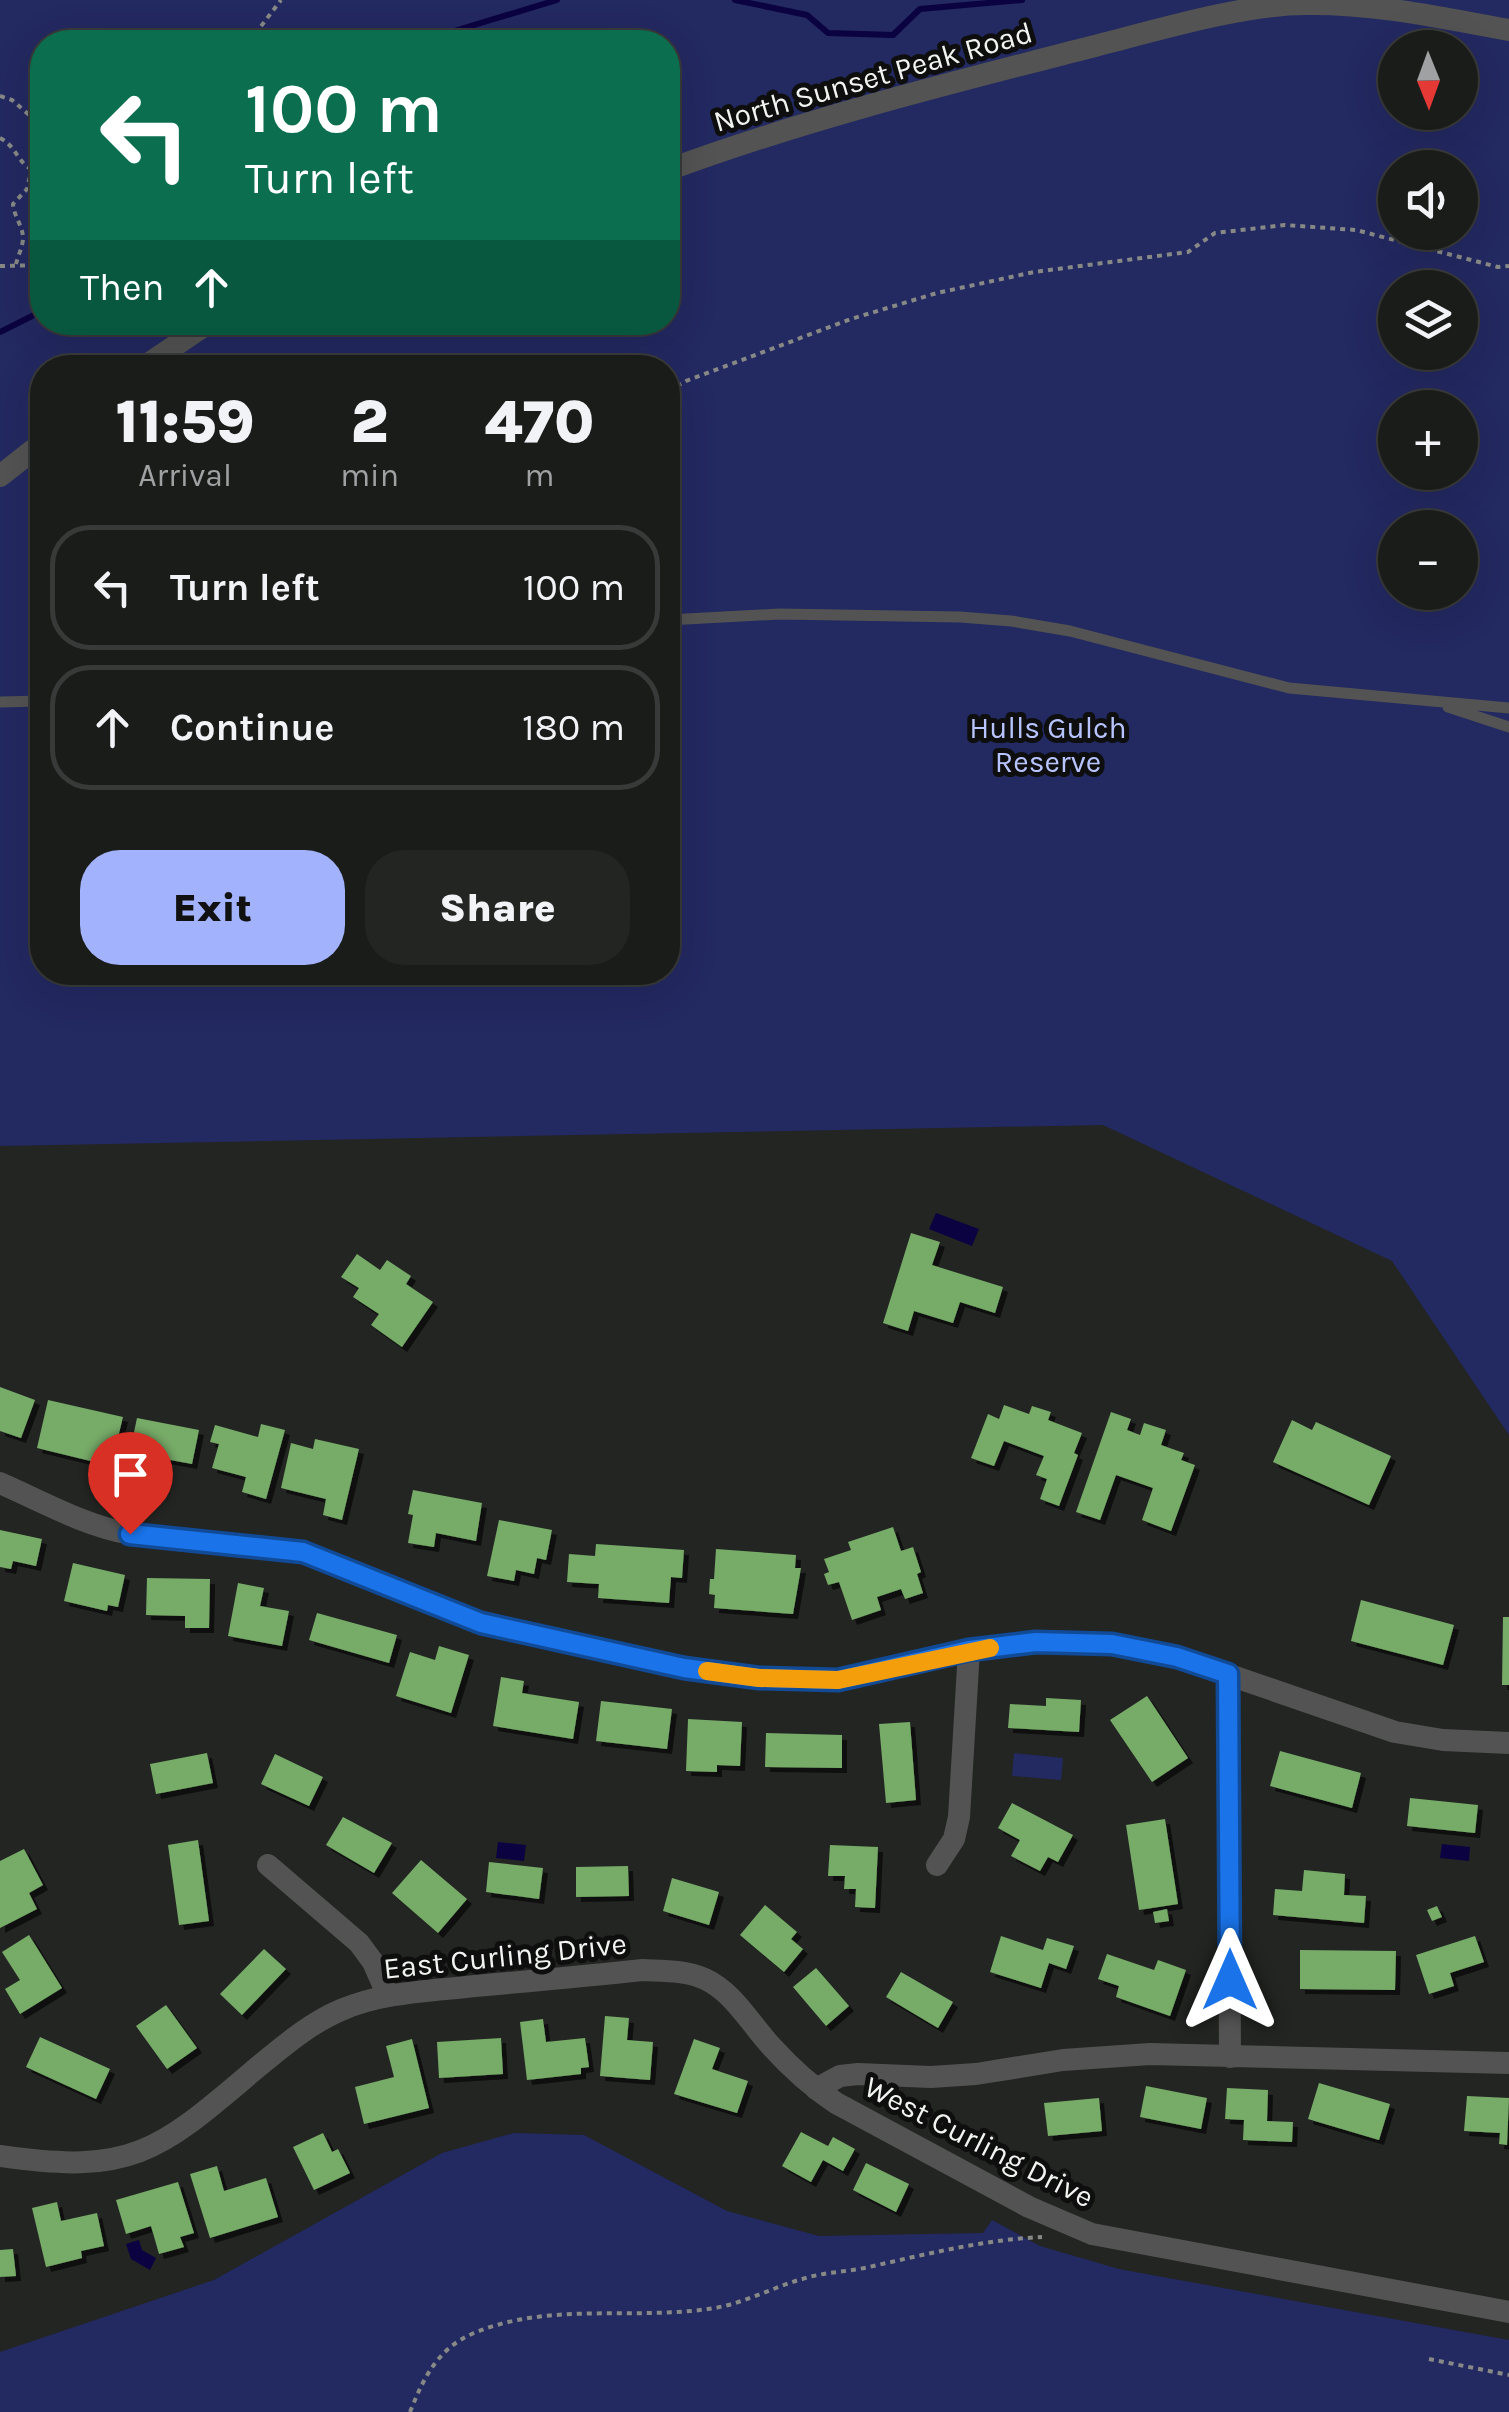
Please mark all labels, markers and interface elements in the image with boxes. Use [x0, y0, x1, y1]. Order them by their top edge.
street label: North Sunset Peak Road [709, 14, 1037, 140]
north arrow [1378, 30, 1478, 130]
map controls [1378, 30, 1478, 610]
text: 100 m [245, 68, 443, 150]
icon: left [80, 70, 210, 200]
button: sound [1378, 150, 1478, 250]
text: Turn left [245, 152, 414, 204]
icon: ahead [184, 260, 239, 315]
text: Then [80, 265, 164, 310]
button: layers [1378, 270, 1478, 370]
text: 11:59 [115, 387, 255, 457]
text: 2 [351, 387, 389, 457]
text: 470 [484, 387, 594, 457]
button: + [1378, 390, 1478, 490]
text: Arrival [138, 457, 232, 494]
text: min [340, 457, 399, 494]
text: m [524, 457, 554, 494]
button: − [1378, 510, 1478, 610]
icon: left [85, 560, 140, 615]
text: Turn left [170, 565, 320, 610]
text: 100 m [523, 565, 625, 610]
icon: ahead [85, 700, 140, 755]
text: Continue [170, 705, 334, 750]
text: 180 m [522, 705, 625, 750]
park label: Hulls Gulch Reserve [969, 710, 1127, 780]
button: Exit [80, 850, 345, 965]
button: Share [365, 850, 630, 965]
pin [88, 1432, 173, 1535]
icon: arrive [103, 1447, 158, 1502]
street label: East Curling Drive [382, 1925, 628, 1987]
position arrow [1178, 1928, 1282, 2032]
street label: West Curling Drive [858, 2069, 1100, 2215]

